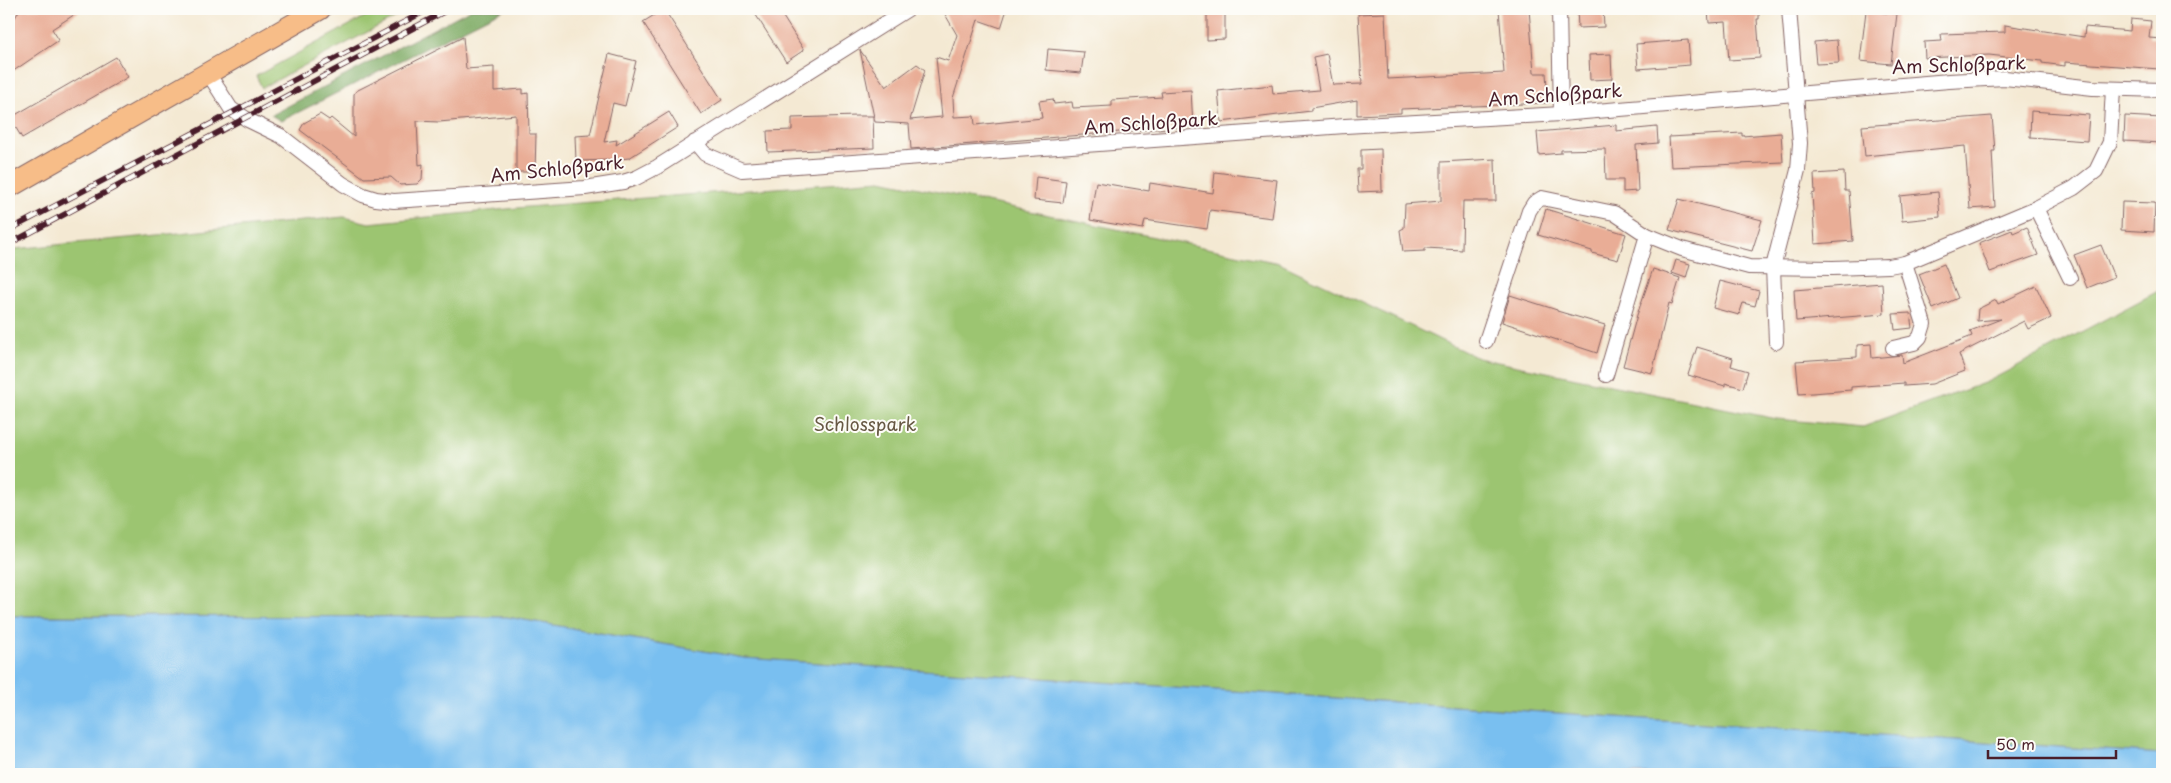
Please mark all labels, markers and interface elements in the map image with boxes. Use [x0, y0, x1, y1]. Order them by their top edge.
street label: Am Schloßpark [1891, 48, 2027, 80]
street label: Am Schloßpark [1487, 76, 1623, 112]
street label: Am Schloßpark [1083, 104, 1219, 140]
street label: Am Schloßpark [489, 148, 625, 188]
park label: Schlosspark [813, 410, 917, 437]
scale bar [1988, 728, 2116, 760]
text: 50 m [1996, 732, 2035, 755]

